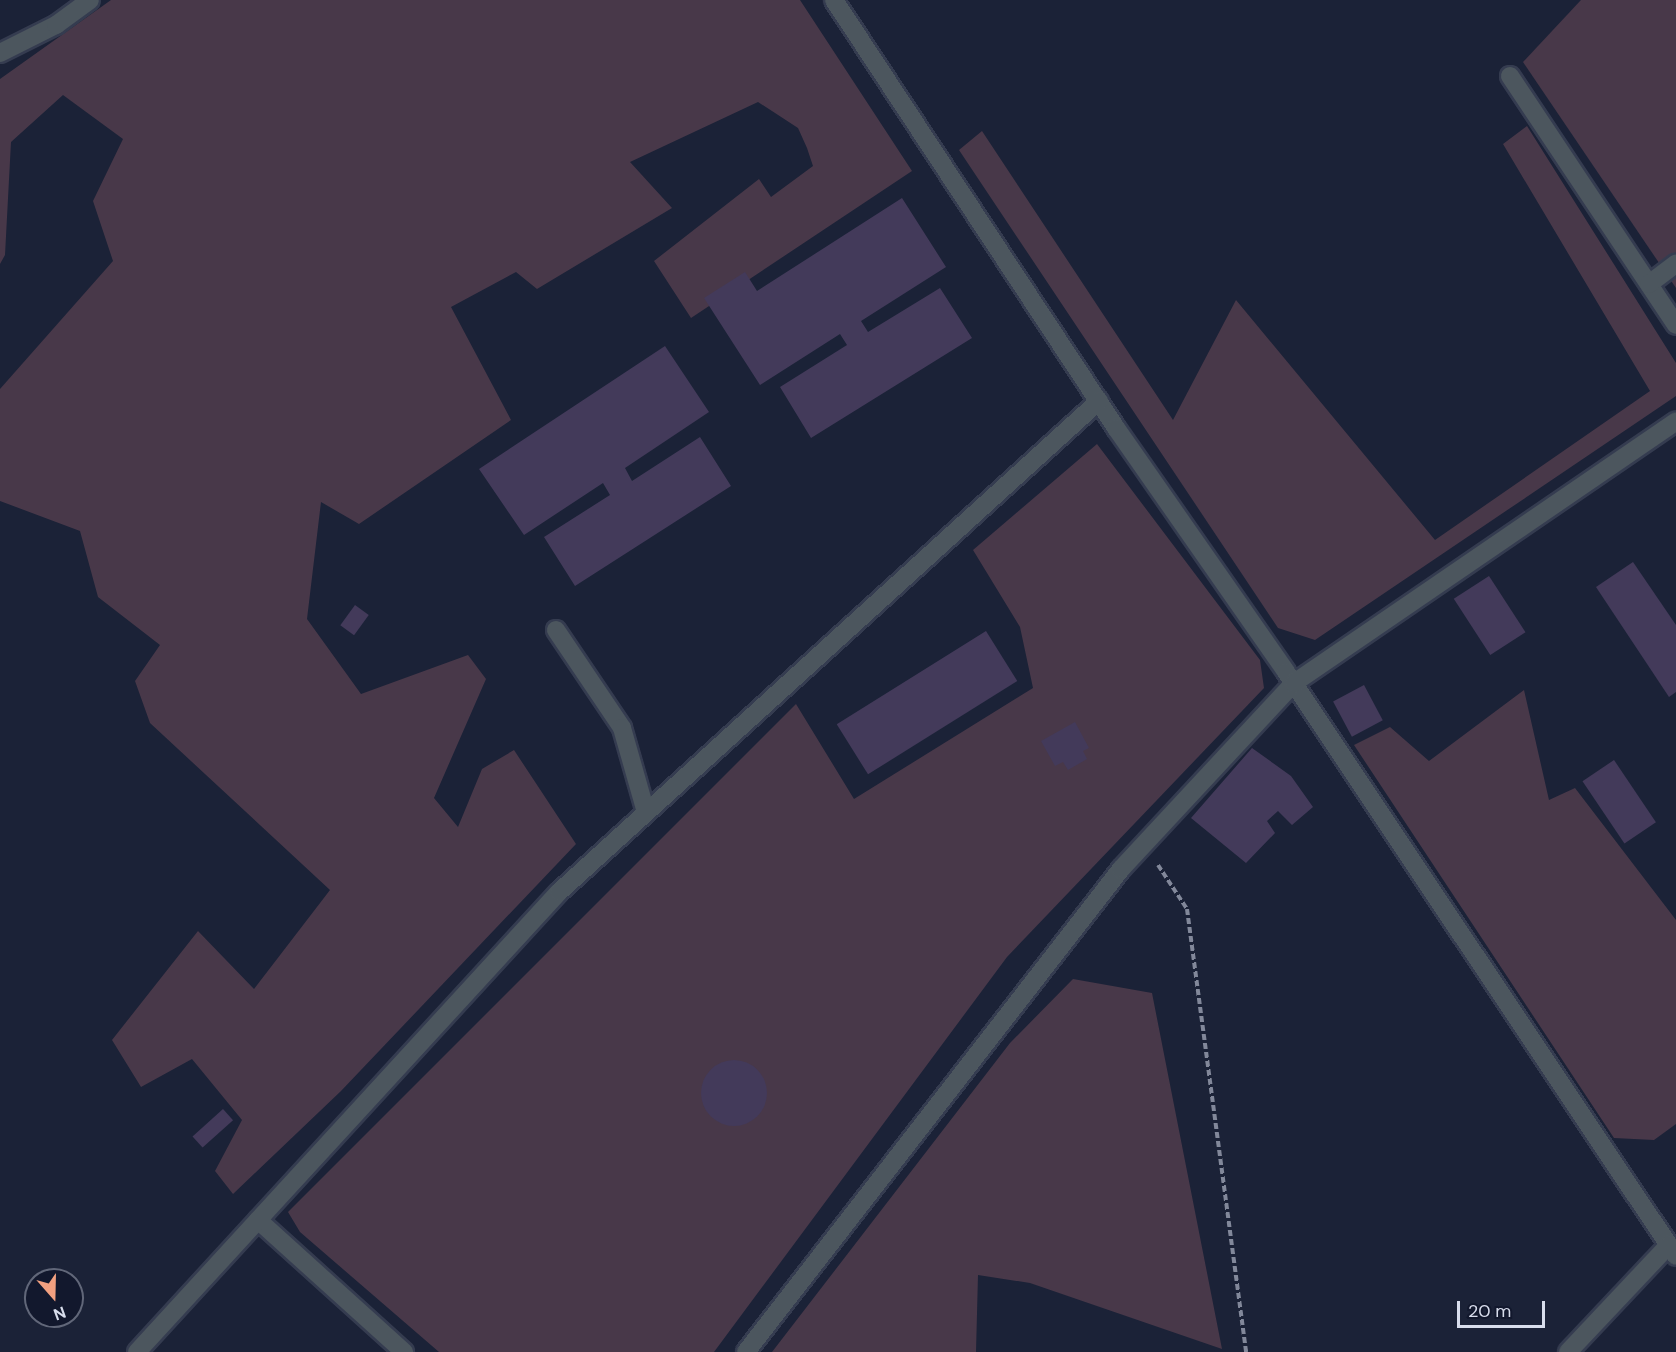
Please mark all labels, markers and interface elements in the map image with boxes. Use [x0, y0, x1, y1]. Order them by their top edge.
north arrow [24, 1268, 84, 1328]
scale bar [1460, 1289, 1548, 1327]
text: 20 m [1468, 1299, 1511, 1323]
text: N [51, 1302, 69, 1325]

